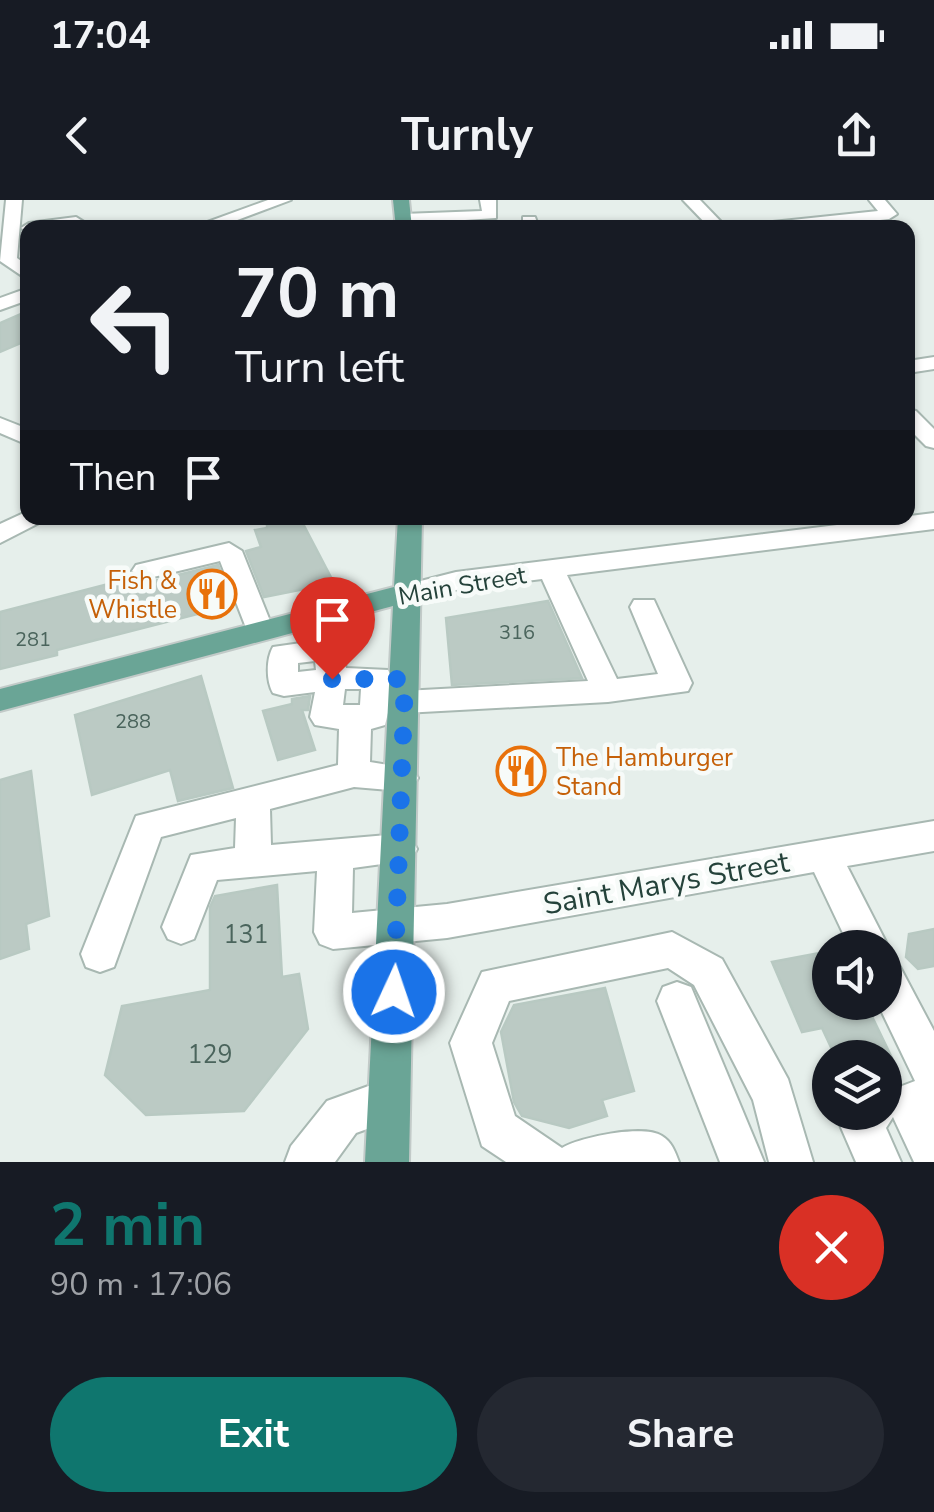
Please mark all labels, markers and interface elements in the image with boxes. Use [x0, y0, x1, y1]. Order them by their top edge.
text: 17:04 [50, 10, 151, 61]
text: Turnly [401, 105, 533, 166]
icon: back [50, 108, 105, 163]
icon: share [829, 108, 884, 163]
text: 70 m [235, 246, 399, 342]
icon: left [70, 260, 200, 390]
text: Turn left [235, 337, 404, 398]
icon: arrive [176, 450, 231, 505]
text: Then [70, 452, 156, 503]
street label: Main Street [396, 558, 529, 614]
place label: Fish & Whistle [88, 564, 178, 627]
restaurant icon: Fish & Whistle [186, 568, 238, 620]
pin [290, 577, 375, 680]
icon: arrive [305, 592, 360, 647]
house number: 316 [499, 619, 535, 646]
house number: 281 [15, 626, 51, 653]
house number: 288 [115, 708, 151, 735]
place label: The Hamburger Stand [556, 741, 733, 804]
restaurant icon: The Hamburger Stand [495, 745, 547, 797]
street label: Saint Marys Street [540, 842, 793, 925]
house number: 131 [223, 918, 269, 952]
map controls [812, 930, 902, 1130]
button: sound [812, 930, 902, 1020]
position arrow [342, 940, 446, 1044]
house number: 129 [187, 1038, 233, 1072]
button: layers [812, 1040, 902, 1130]
text: 2 min [50, 1184, 205, 1266]
button: close [779, 1195, 884, 1300]
text: 90 m · 17:06 [50, 1263, 232, 1306]
button: Exit [50, 1377, 457, 1492]
button: Share [477, 1377, 884, 1492]

